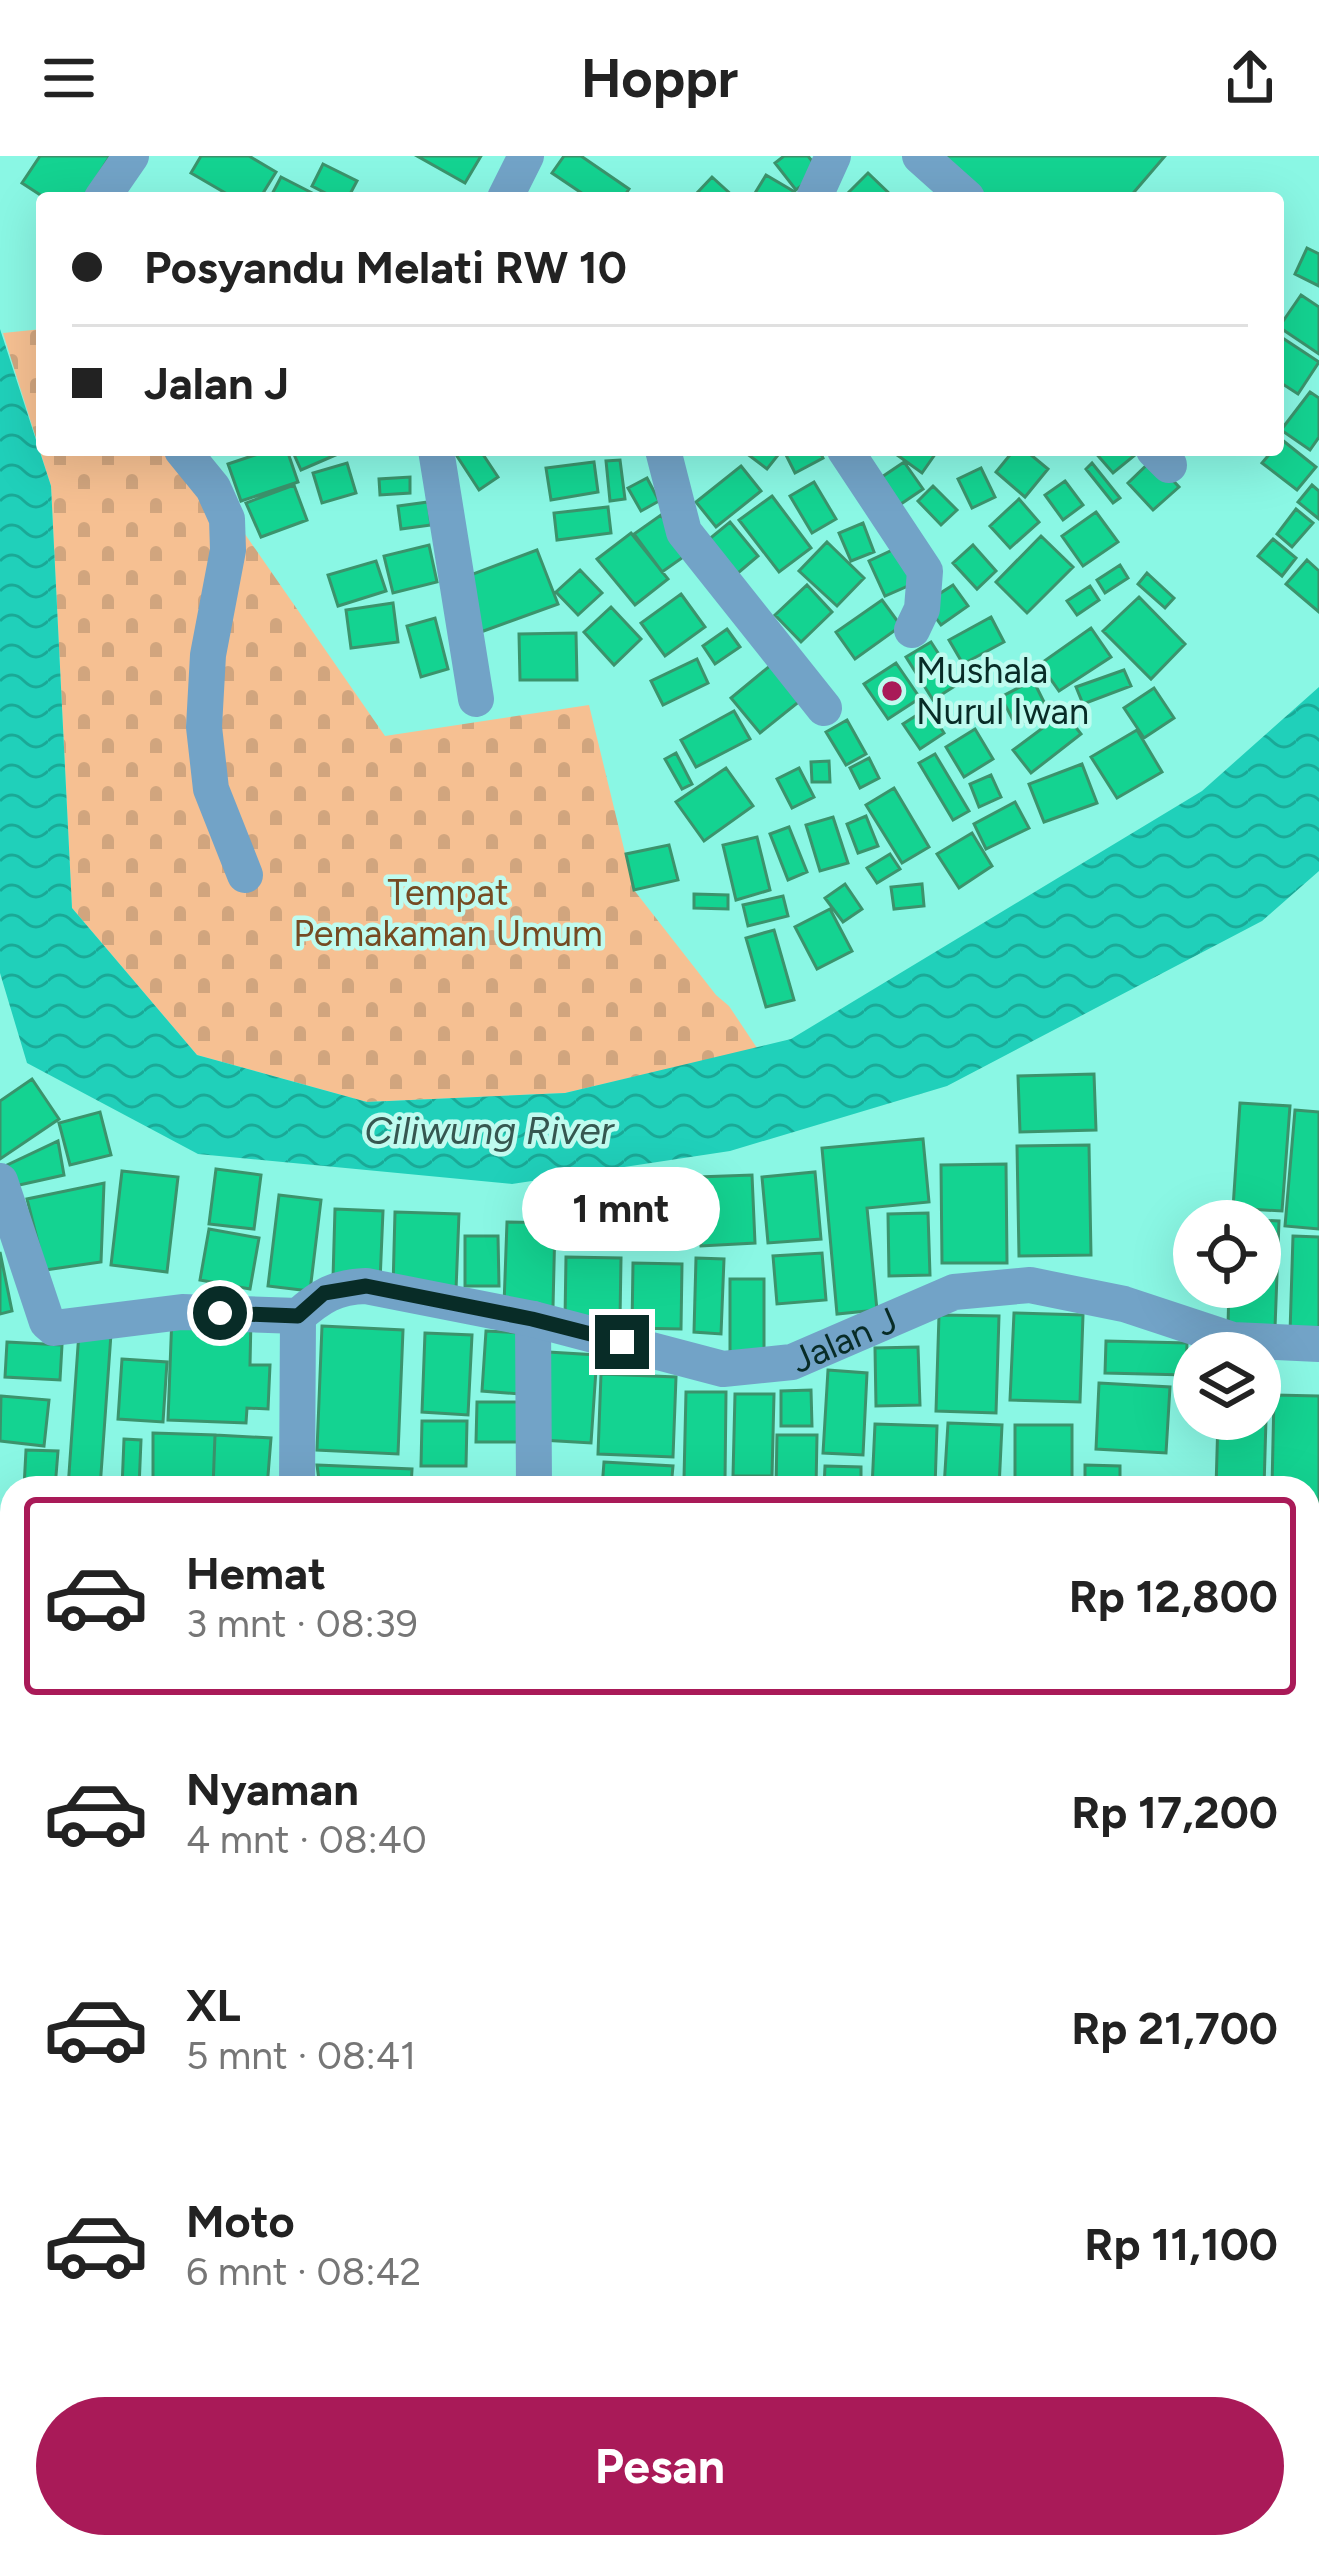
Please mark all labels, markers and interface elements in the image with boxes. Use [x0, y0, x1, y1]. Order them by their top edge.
icon: menu [36, 45, 102, 111]
icon: share [1217, 45, 1283, 111]
text: Hoppr [581, 46, 738, 111]
text: Posyandu Melati RW 10 [144, 240, 627, 294]
text: Jalan J [144, 356, 289, 410]
place label: Mushala Nurul Iwan [916, 649, 1089, 733]
marker: Mushala Nurul Iwan [879, 678, 905, 704]
park label: Tempat Pemakaman Umum [293, 871, 603, 955]
water label: Ciliwung River [364, 1107, 616, 1154]
callout: 1 mnt [523, 1168, 721, 1252]
text: 1 mnt [572, 1185, 670, 1232]
map controls [1173, 1200, 1281, 1440]
button: locate [1173, 1200, 1281, 1308]
route start [193, 1286, 247, 1340]
street label: Jalan J [785, 1298, 904, 1382]
route end [595, 1315, 649, 1369]
button: layers [1173, 1332, 1281, 1440]
icon: car [42, 1542, 150, 1650]
text: Hemat [186, 1546, 326, 1600]
text: Rp 12,800 [1069, 1569, 1278, 1623]
text: 3 mnt · 08:39 [186, 1600, 418, 1647]
icon: car [42, 1758, 150, 1866]
text: Nyaman [186, 1762, 359, 1816]
text: Rp 17,200 [1071, 1785, 1278, 1839]
text: 4 mnt · 08:40 [186, 1816, 427, 1863]
icon: car [42, 1974, 150, 2082]
text: XL [186, 1978, 241, 2032]
text: Rp 21,700 [1071, 2001, 1278, 2055]
text: 5 mnt · 08:41 [186, 2032, 416, 2079]
icon: car [42, 2190, 150, 2298]
text: Moto [186, 2194, 295, 2248]
text: Rp 11,100 [1084, 2217, 1278, 2271]
text: 6 mnt · 08:42 [186, 2248, 421, 2295]
button: Pesan [36, 2397, 1284, 2535]

